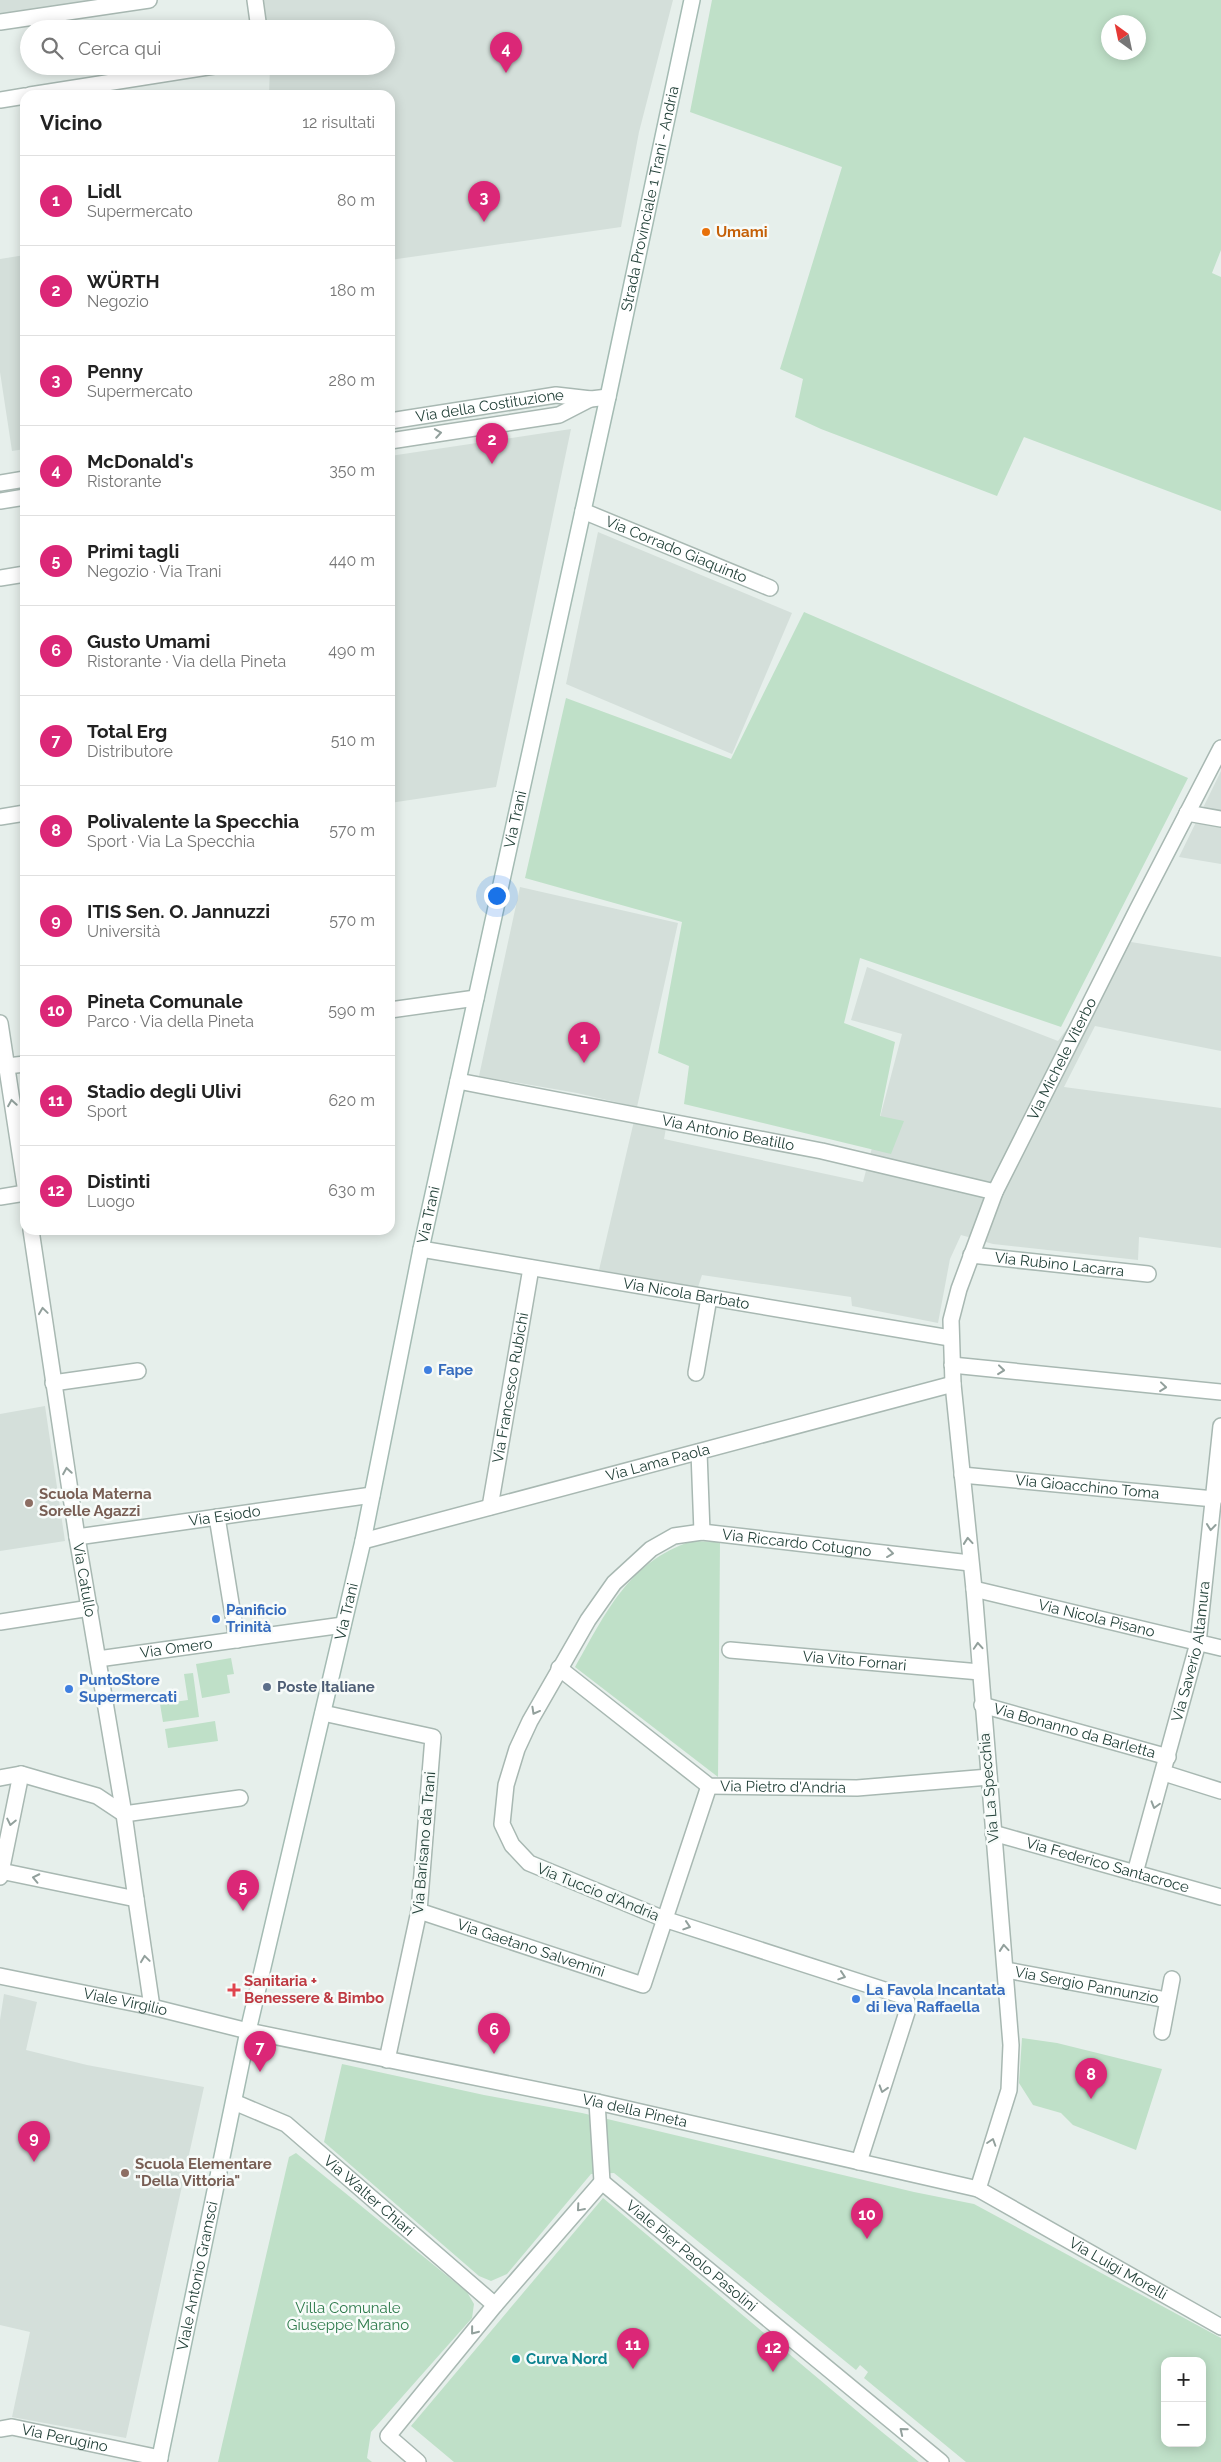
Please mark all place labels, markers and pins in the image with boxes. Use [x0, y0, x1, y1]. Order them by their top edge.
pin: 4 [490, 32, 522, 73]
pin: 3 [468, 181, 500, 222]
place label: Umami [716, 223, 767, 241]
marker: Umami [700, 226, 712, 238]
pin: 2 [476, 423, 508, 464]
pin: 1 [568, 1022, 600, 1063]
place label: Fape [438, 1361, 473, 1379]
marker: Fape [422, 1364, 434, 1376]
place label: Scuola Materna Sorelle Agazzi [39, 1485, 152, 1520]
marker: Scuola Materna Sorelle Agazzi [23, 1497, 35, 1509]
place label: Panificio Trinità [226, 1601, 287, 1636]
marker: Panificio Trinità [210, 1613, 222, 1625]
place label: PuntoStore Supermercati [79, 1671, 177, 1706]
place label: Poste Italiane [277, 1678, 375, 1696]
marker: Poste Italiane [261, 1681, 273, 1693]
marker: PuntoStore Supermercati [63, 1683, 75, 1695]
pin: 5 [227, 1870, 259, 1911]
place label: Sanitaria + Benessere & Bimbo [244, 1972, 384, 2007]
place label: La Favola Incantata di Ieva Raffaella [866, 1981, 1006, 2016]
marker: Sanitaria + Benessere & Bimbo [228, 1984, 240, 1996]
marker: La Favola Incantata di Ieva Raffaella [850, 1993, 862, 2005]
pin: 6 [478, 2013, 510, 2054]
pin: 7 [244, 2031, 276, 2072]
pin: 8 [1075, 2058, 1107, 2099]
pin: 9 [18, 2121, 50, 2162]
place label: Scuola Elementare "Della Vittoria" [135, 2155, 272, 2190]
marker: Scuola Elementare "Della Vittoria" [119, 2167, 131, 2179]
pin: 10 [851, 2198, 883, 2239]
pin: 11 [617, 2328, 649, 2369]
pin: 12 [757, 2331, 789, 2372]
place label: Curva Nord [526, 2350, 608, 2368]
marker: Curva Nord [510, 2353, 522, 2365]

